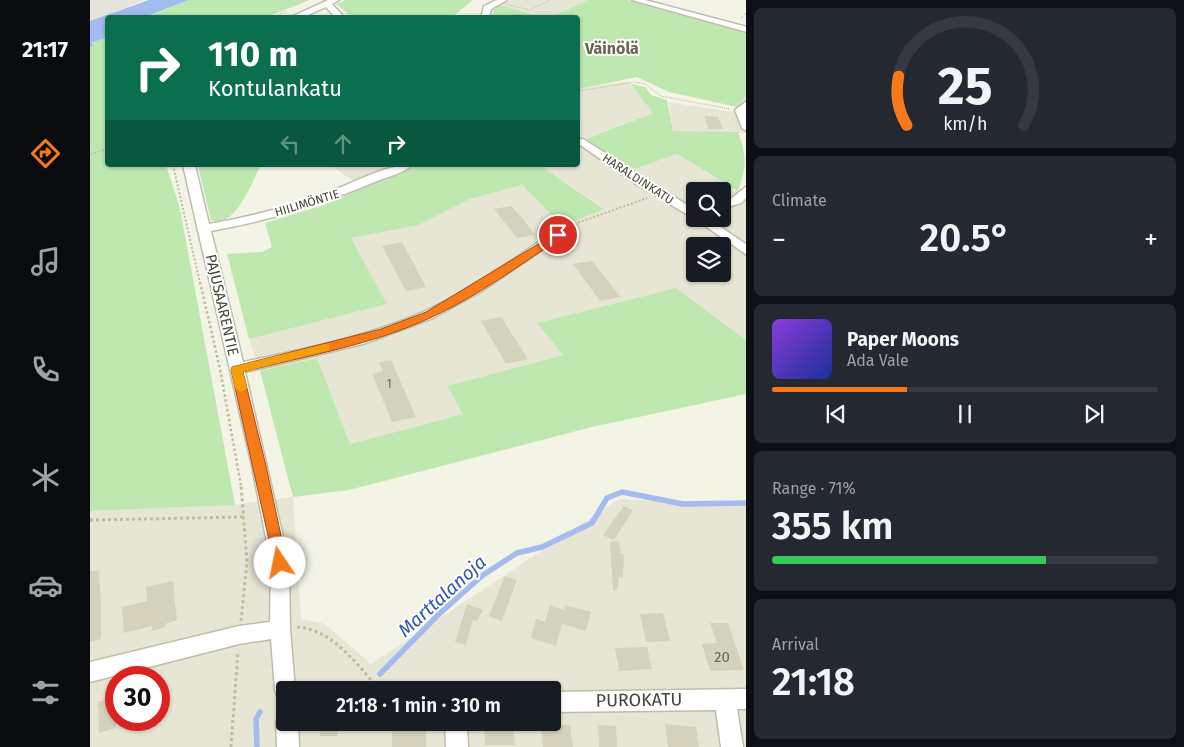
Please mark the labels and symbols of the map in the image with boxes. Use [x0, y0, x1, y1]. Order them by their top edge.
district label: Väinölä [584, 39, 639, 58]
street label: HARALDINKATU [600, 151, 676, 207]
street label: HIILIMÖNTIE [273, 185, 341, 219]
pin [537, 214, 579, 256]
street label: PAJUSAARENTIE [202, 252, 242, 358]
house number: 1 [386, 377, 392, 391]
position arrow [253, 536, 305, 588]
water label: Marttalanoja [393, 550, 491, 642]
house number: 20 [714, 648, 730, 666]
speed limit sign: 30 [105, 666, 170, 731]
street label: PUROKATU [595, 688, 683, 712]

